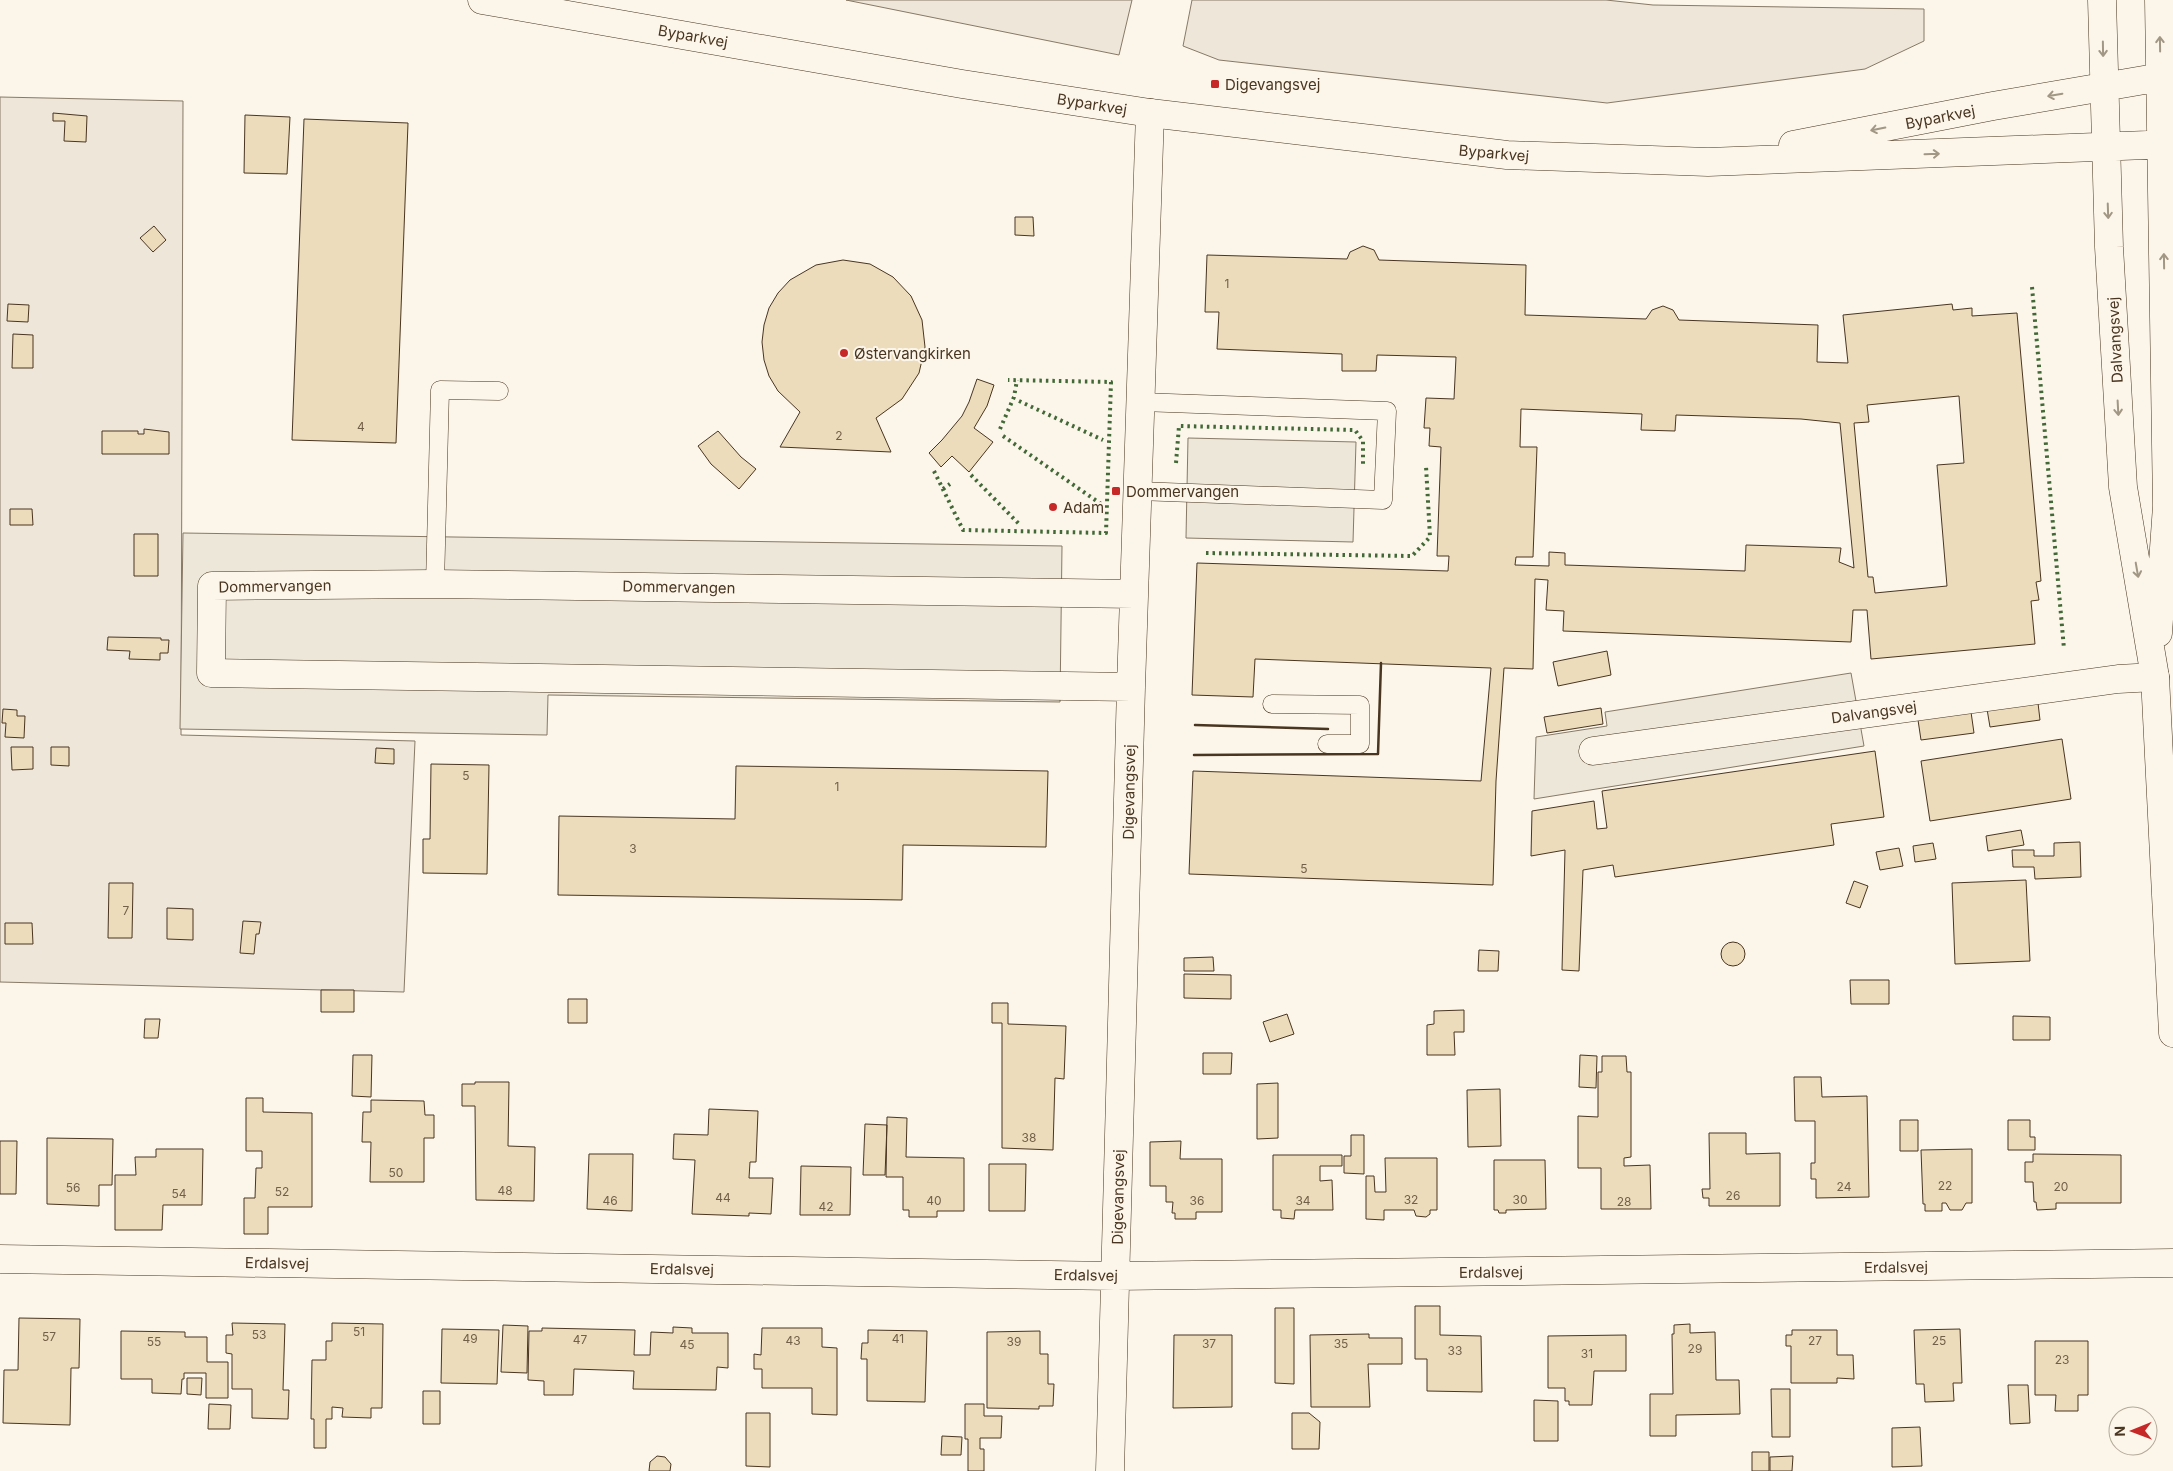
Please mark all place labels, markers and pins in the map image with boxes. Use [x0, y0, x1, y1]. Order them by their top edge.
place label: Digevangsvej [1225, 75, 1320, 94]
marker: Digevangsvej [1209, 78, 1221, 90]
place label: Østervangkirken [854, 344, 971, 363]
marker: Østervangkirken [838, 347, 850, 359]
place label: Dommervangen [1126, 482, 1239, 501]
marker: Dommervangen [1110, 485, 1122, 497]
place label: Adam [1063, 498, 1104, 517]
marker: Adam [1047, 501, 1059, 513]

